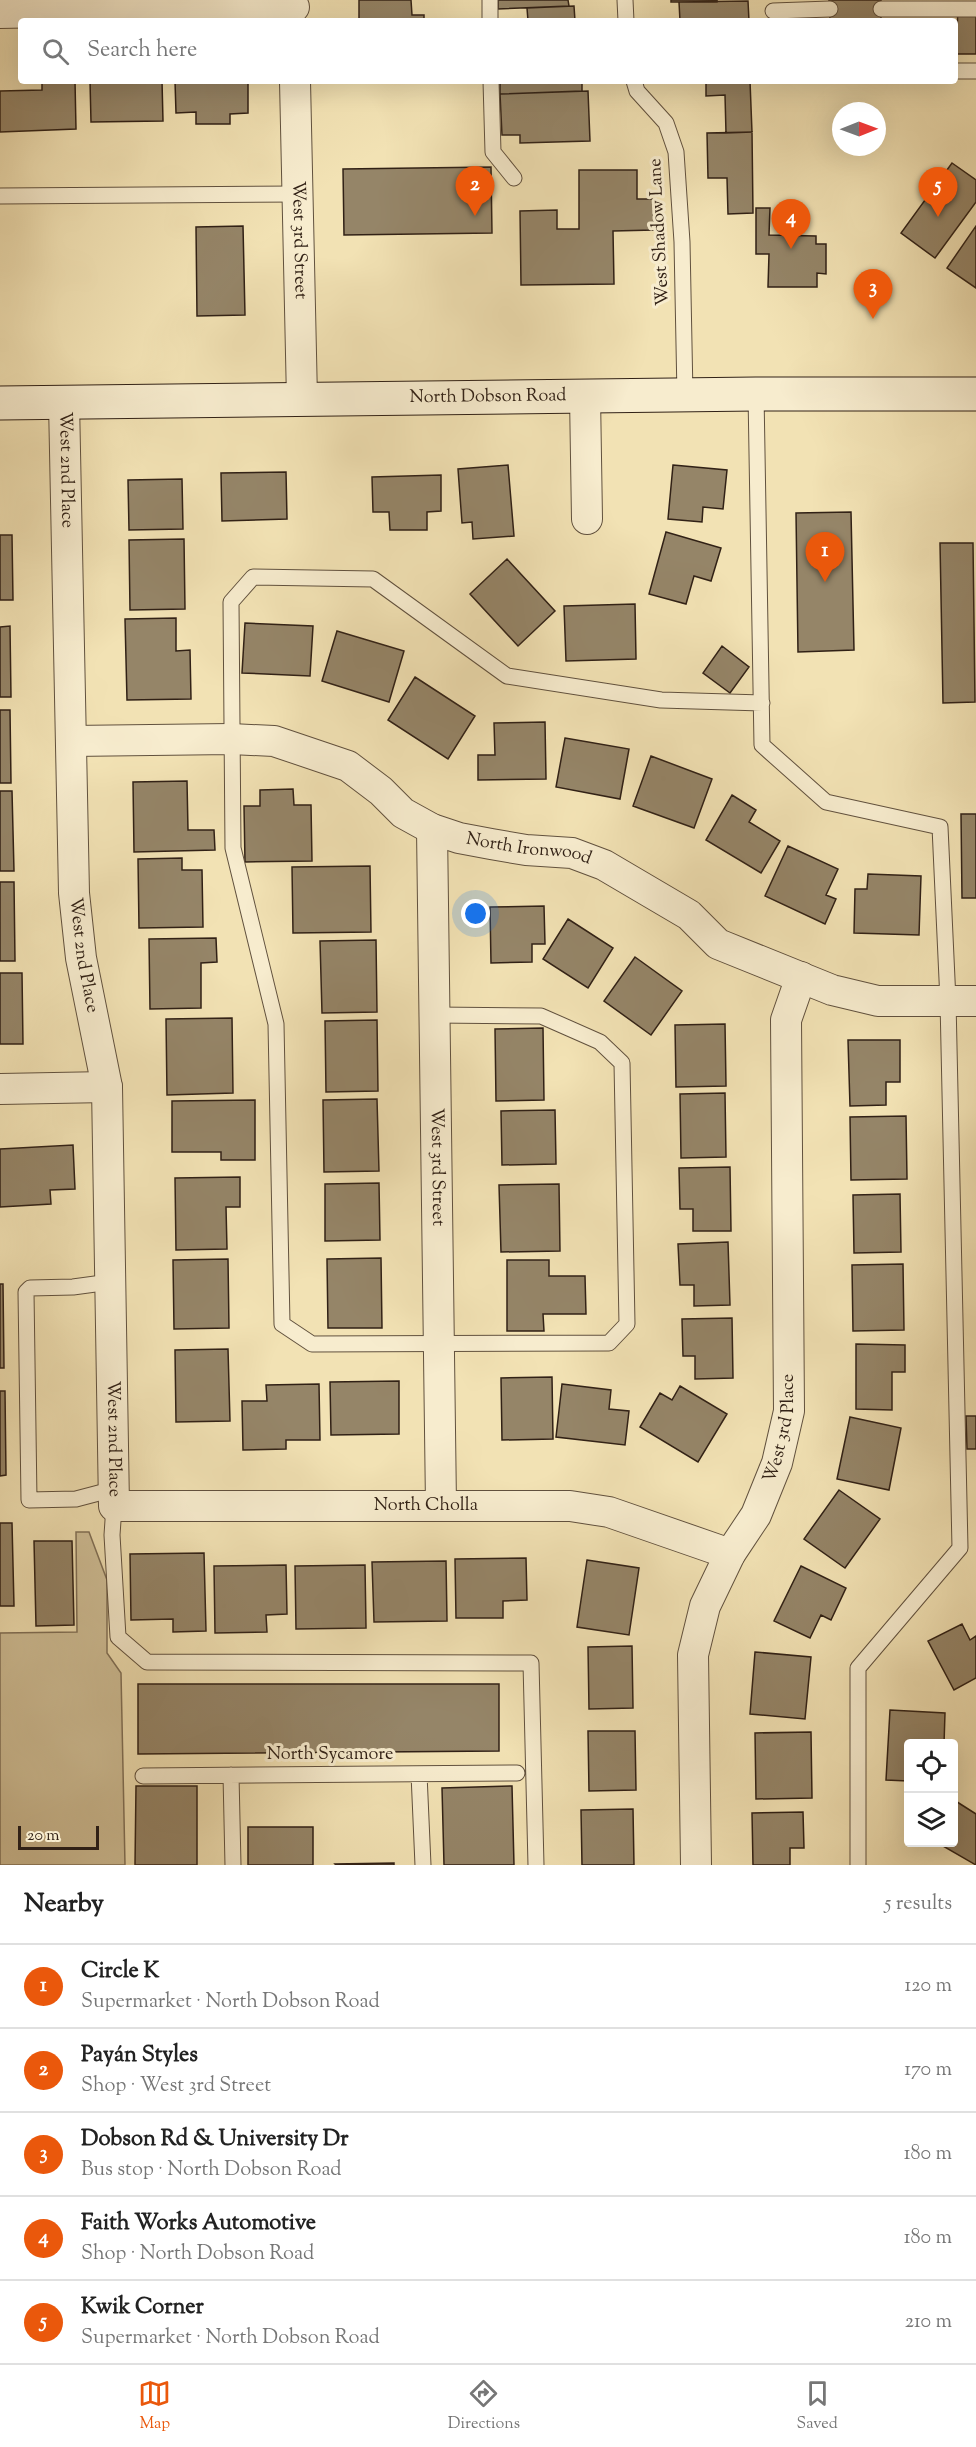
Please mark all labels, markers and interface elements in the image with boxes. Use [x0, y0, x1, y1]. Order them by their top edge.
search box [18, 18, 958, 84]
icon: search [39, 35, 72, 68]
text: Search here [87, 35, 197, 67]
north arrow [832, 102, 886, 156]
street label: West Shadow Lane [643, 158, 677, 306]
pin: 2 [456, 166, 494, 216]
pin: 5 [918, 168, 958, 217]
street label: West 3rd Street [284, 181, 313, 299]
pin: 4 [772, 200, 810, 249]
pin: 3 [854, 270, 892, 319]
street label: North Dobson Road [409, 383, 567, 411]
street label: West 2nd Place [51, 412, 80, 528]
pin: 1 [806, 532, 844, 582]
street label: North Ironwood [464, 827, 595, 872]
street label: West 2nd Place [62, 896, 105, 1015]
your location [461, 899, 490, 928]
street label: West 3rd Street [423, 1108, 450, 1226]
street label: West 3rd Place [757, 1374, 802, 1487]
street label: West 2nd Place [99, 1380, 127, 1497]
street label: North Cholla [374, 1493, 478, 1519]
map controls [904, 1739, 958, 1847]
button: locate [904, 1739, 958, 1793]
street label: North Sycamore [267, 1742, 393, 1768]
button: layers [904, 1793, 958, 1847]
scale bar [18, 1823, 99, 1850]
text: 20 m [27, 1825, 60, 1848]
text: Nearby [24, 1886, 104, 1923]
text: 5 results [885, 1890, 952, 1919]
text: Circle K [81, 1956, 159, 1988]
text: 1 [40, 1972, 47, 2001]
text: 120 m [904, 1972, 952, 2001]
text: Supermarket · North Dobson Road [81, 1988, 380, 2017]
text: Payán Styles [81, 2040, 198, 2072]
text: 2 [39, 2056, 48, 2085]
text: 170 m [904, 2056, 952, 2085]
text: Shop · West 3rd Street [81, 2072, 271, 2101]
text: Dobson Rd & University Dr [81, 2124, 349, 2156]
text: 3 [39, 2140, 48, 2169]
text: 180 m [904, 2140, 952, 2169]
text: Bus stop · North Dobson Road [81, 2156, 342, 2185]
text: Faith Works Automotive [81, 2208, 316, 2240]
text: 4 [38, 2224, 49, 2253]
text: 180 m [904, 2224, 952, 2253]
text: Shop · North Dobson Road [81, 2240, 314, 2269]
text: Kwik Corner [81, 2292, 204, 2324]
text: 5 [40, 2308, 47, 2337]
text: 210 m [905, 2308, 952, 2337]
text: Supermarket · North Dobson Road [81, 2324, 380, 2353]
tab: Map [138, 2377, 171, 2436]
tab: Directions [448, 2377, 520, 2436]
tab: Saved [797, 2377, 838, 2436]

